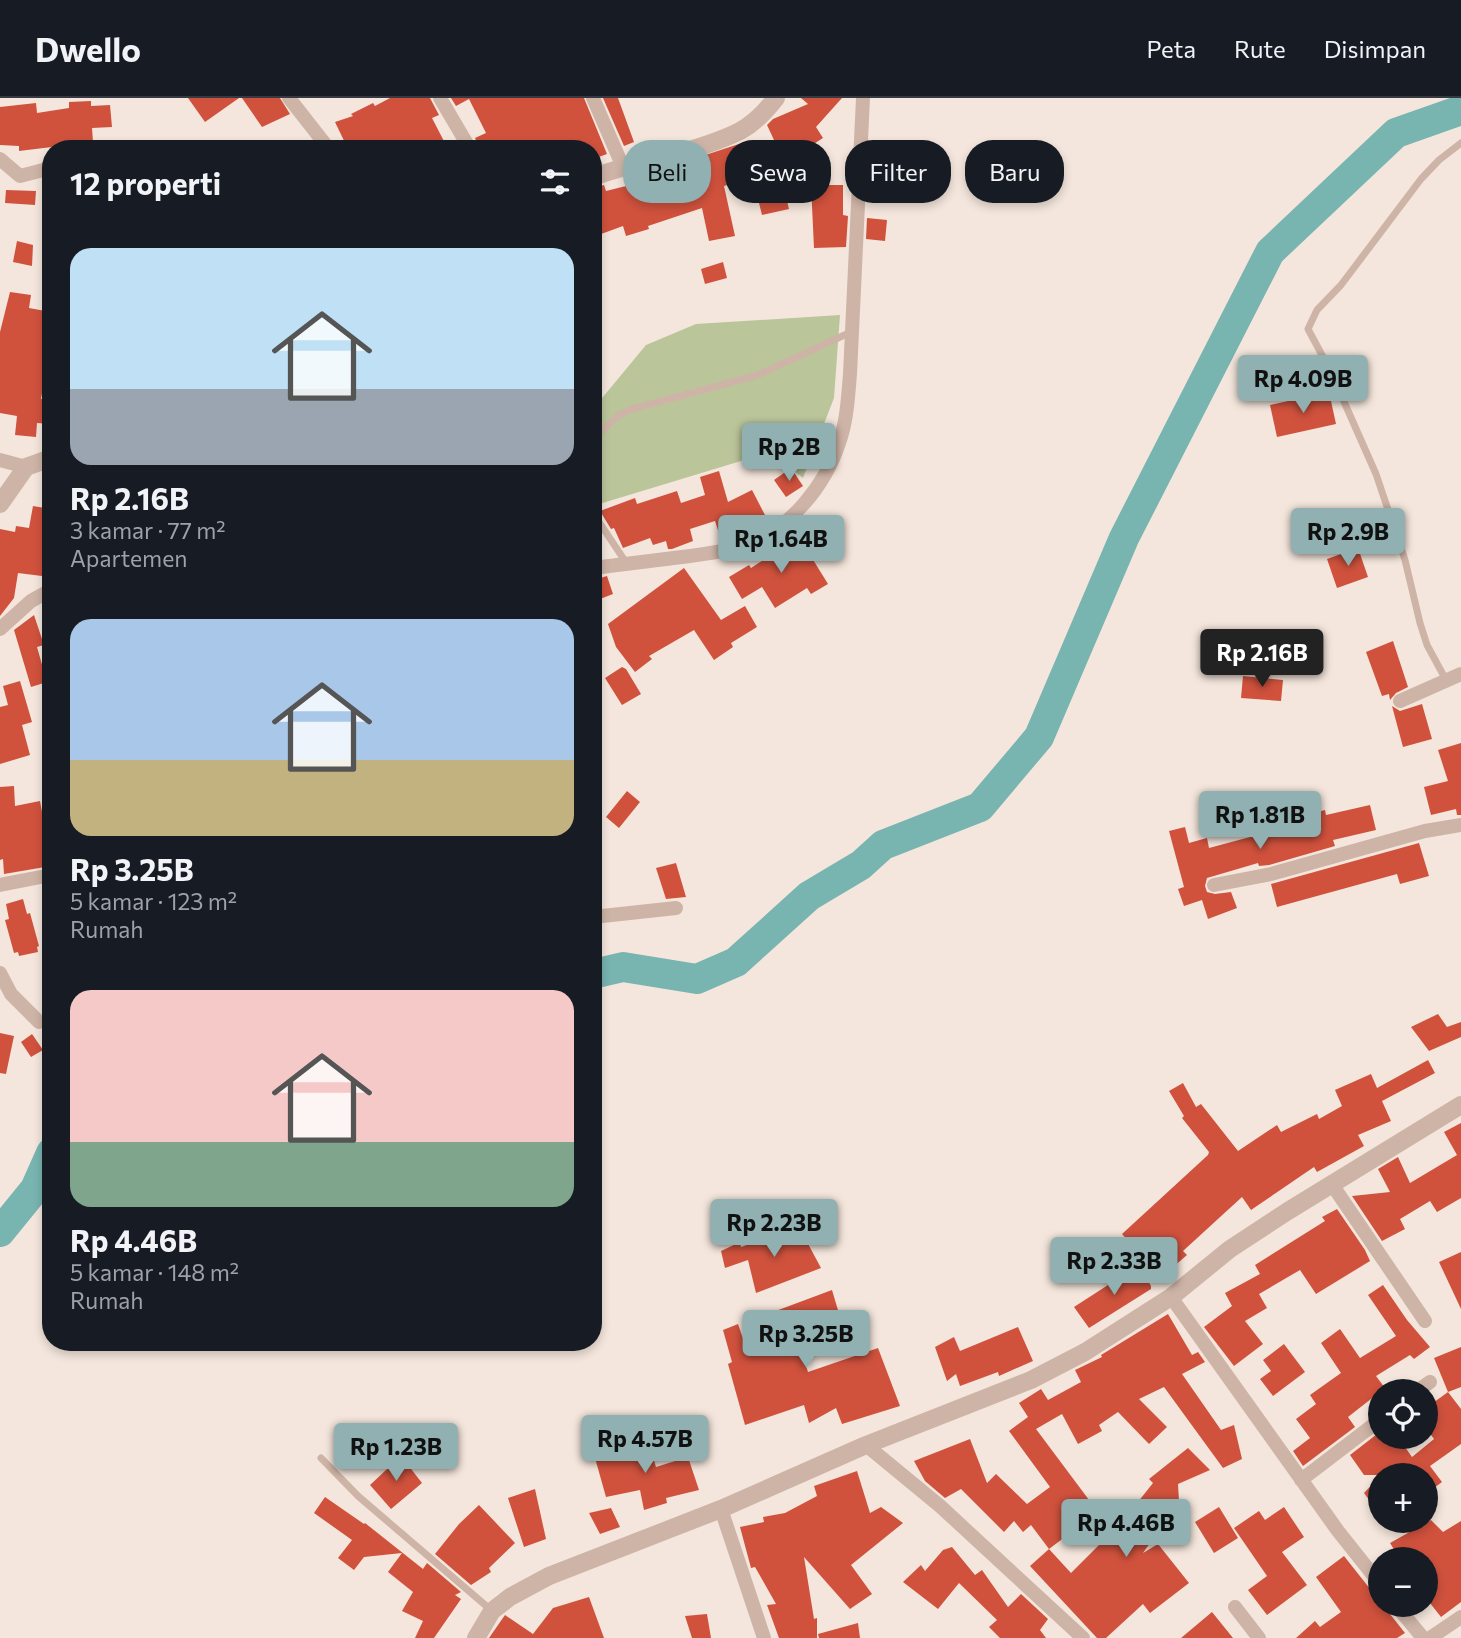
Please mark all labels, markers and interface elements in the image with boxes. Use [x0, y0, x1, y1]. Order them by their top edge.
text: Dwello [35, 28, 141, 69]
text: Peta [1146, 34, 1196, 63]
text: Rute [1234, 34, 1286, 63]
text: Disimpan [1324, 34, 1426, 63]
chip: Beli [623, 140, 711, 203]
chip: Sewa [725, 140, 831, 203]
chip: Filter [845, 140, 951, 203]
chip: Baru [965, 140, 1064, 203]
icon: filters [536, 163, 574, 201]
text: 12 properti [70, 164, 221, 201]
icon: home [259, 293, 385, 419]
pin: Rp 4.09B [1231, 356, 1375, 415]
text: Rp 4.09B [1254, 364, 1352, 392]
pin: Rp 2B [740, 424, 838, 483]
text: Rp 2B [758, 432, 820, 460]
text: Rp 2.16B [70, 479, 189, 516]
pin: Rp 2.9B [1283, 508, 1413, 568]
text: 3 kamar · 77 m² [70, 516, 226, 544]
pin: Rp 1.64B [709, 516, 853, 575]
text: Rp 2.9B [1307, 517, 1389, 545]
text: Rp 1.64B [734, 524, 828, 552]
text: Apartemen [70, 544, 187, 572]
pin: Rp 2.16B [1190, 630, 1334, 689]
text: Rp 2.16B [1216, 638, 1308, 666]
icon: home [259, 664, 385, 790]
pin: Rp 1.81B [1188, 792, 1332, 851]
text: Rp 1.81B [1215, 800, 1305, 828]
text: Rp 3.25B [70, 850, 194, 887]
text: 5 kamar · 123 m² [70, 887, 237, 915]
text: Rumah [70, 915, 143, 943]
icon: home [259, 1035, 385, 1161]
pin: Rp 2.23B [702, 1200, 846, 1259]
text: Rp 2.23B [727, 1208, 821, 1236]
text: Rp 4.46B [70, 1221, 197, 1258]
pin: Rp 2.33B [1042, 1238, 1186, 1297]
text: Rp 2.33B [1067, 1246, 1161, 1274]
text: 5 kamar · 148 m² [70, 1258, 239, 1286]
text: Rumah [70, 1286, 143, 1314]
pin: Rp 3.25B [734, 1310, 878, 1370]
text: Rp 3.25B [759, 1319, 853, 1347]
map controls [1368, 1379, 1438, 1617]
button: locate [1368, 1379, 1438, 1449]
pin: Rp 4.57B [573, 1416, 717, 1475]
pin: Rp 1.23B [324, 1424, 468, 1483]
text: Rp 4.57B [597, 1424, 693, 1452]
text: Rp 1.23B [350, 1432, 442, 1460]
button: + [1368, 1463, 1438, 1533]
pin: Rp 4.46B [1054, 1500, 1198, 1559]
text: Rp 4.46B [1077, 1508, 1175, 1536]
button: − [1368, 1547, 1438, 1617]

